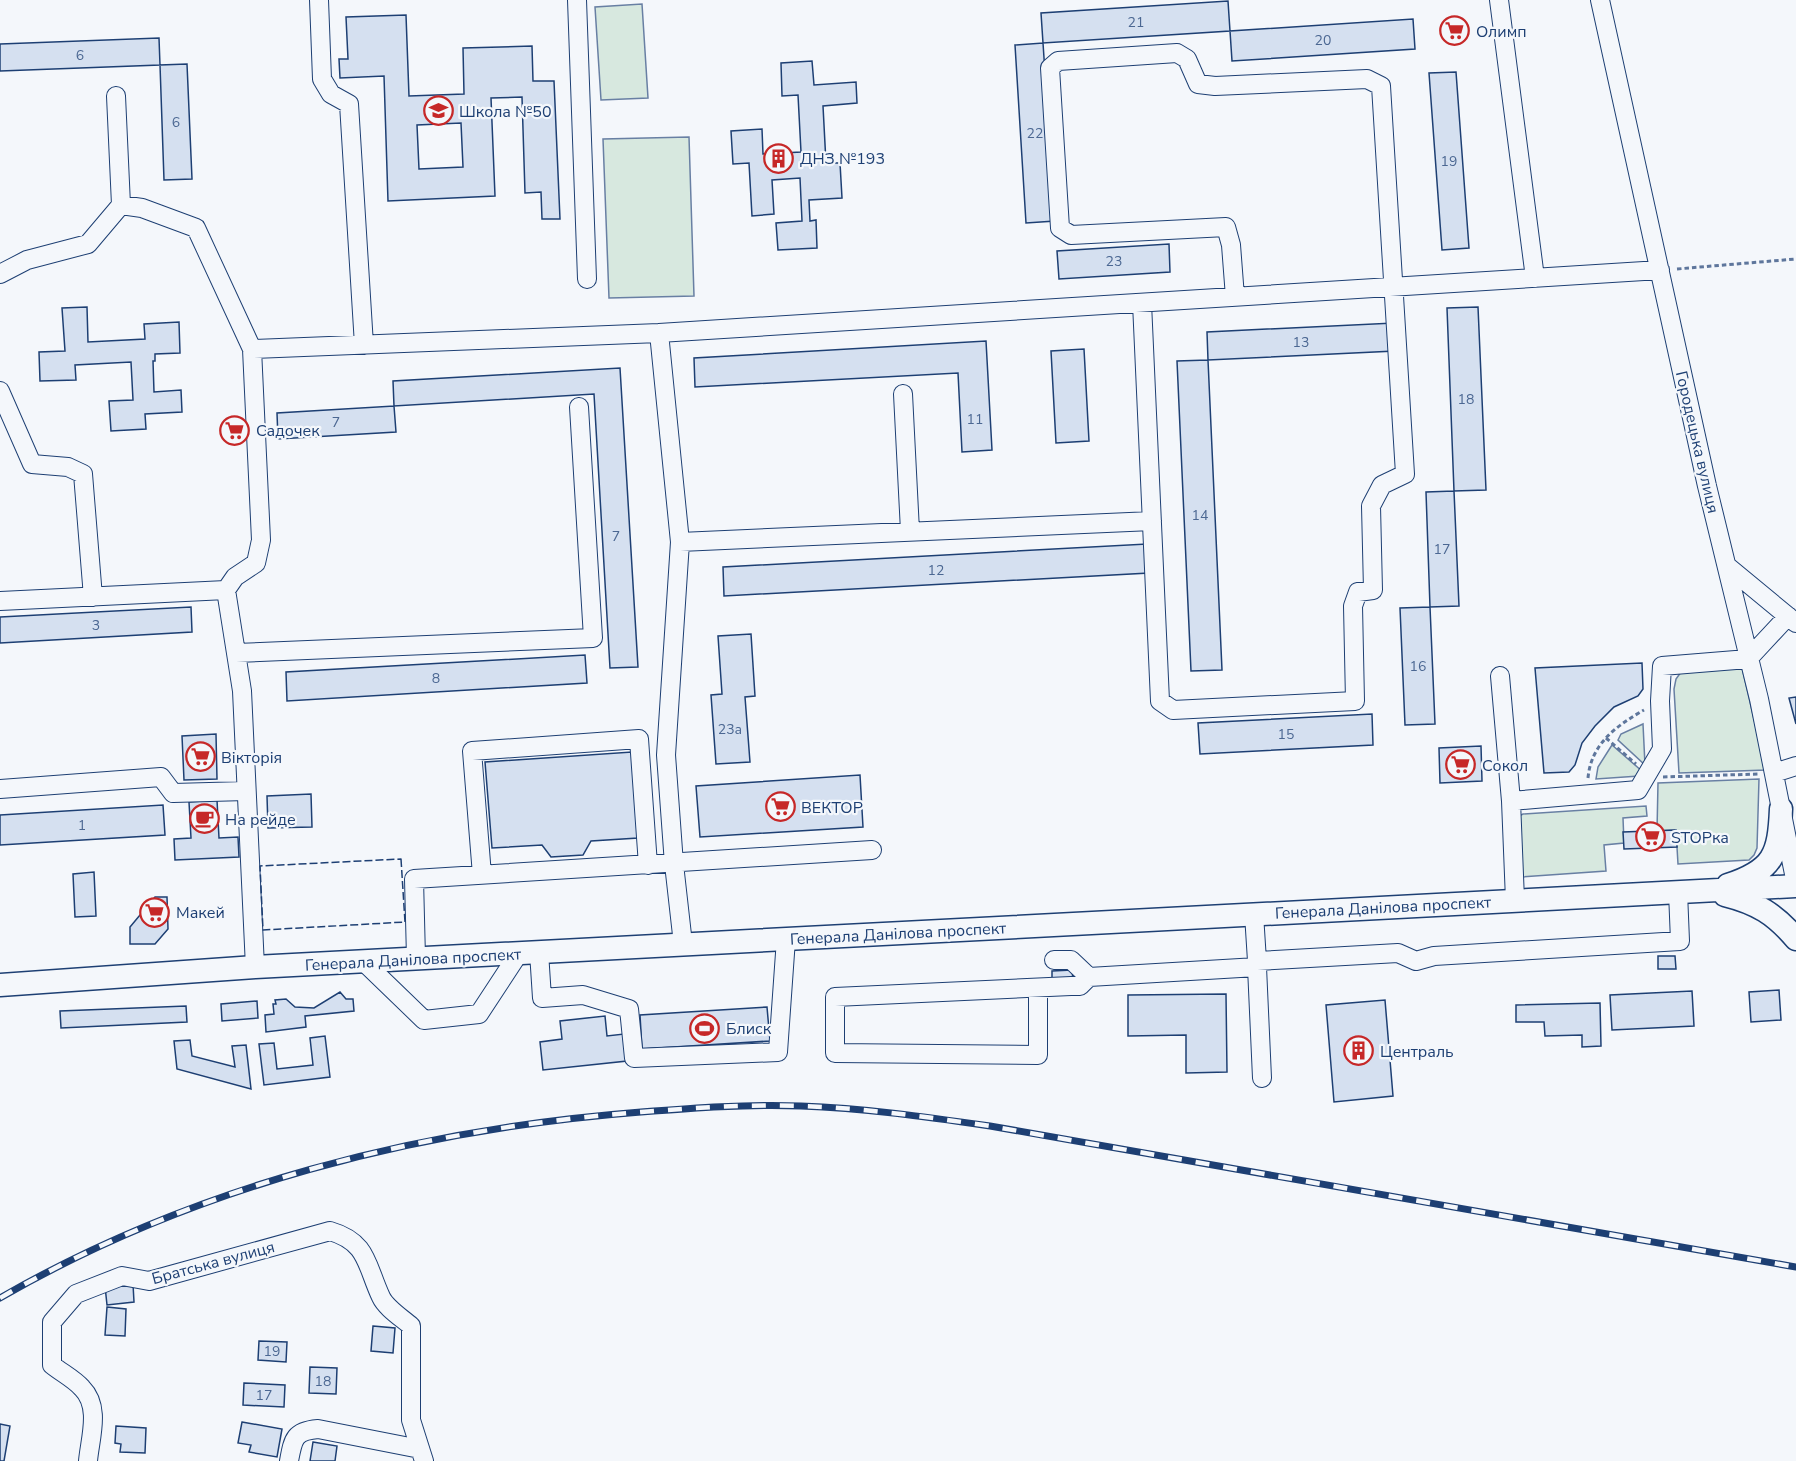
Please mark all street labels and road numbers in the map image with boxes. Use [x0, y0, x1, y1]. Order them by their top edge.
street label: Городецька вулиця [1670, 369, 1724, 515]
street label: Генерала Данілова проспект [1274, 891, 1493, 925]
street label: Генерала Данілова проспект [789, 917, 1008, 951]
street label: Генерала Данілова проспект [304, 943, 523, 977]
street label: Братська вулиця [149, 1236, 277, 1290]

